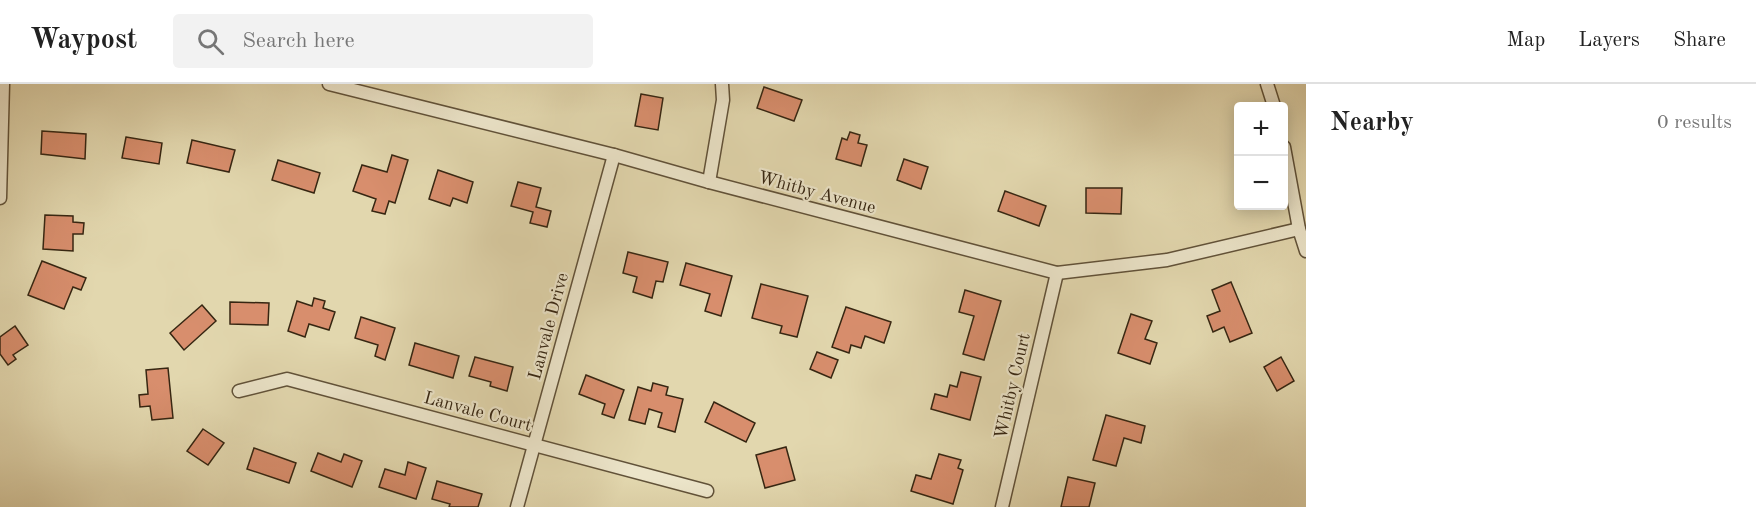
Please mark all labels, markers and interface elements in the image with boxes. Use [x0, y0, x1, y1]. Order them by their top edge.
search box [173, 14, 593, 68]
icon: search [194, 25, 227, 58]
text: Waypost [30, 27, 137, 55]
text: Search here [242, 30, 355, 52]
text: Map [1506, 30, 1545, 51]
text: Layers [1578, 30, 1640, 51]
text: Share [1673, 30, 1726, 51]
map controls [1234, 102, 1288, 210]
button: + [1234, 102, 1288, 156]
text: Nearby [1330, 110, 1414, 136]
text: 0 results [1657, 113, 1732, 133]
button: − [1234, 156, 1288, 210]
street label: Whitby Avenue [756, 169, 878, 217]
street label: Lanvale Drive [526, 271, 572, 382]
street label: Whitby Court [992, 331, 1034, 441]
street label: Lanvale Court [422, 389, 534, 435]

